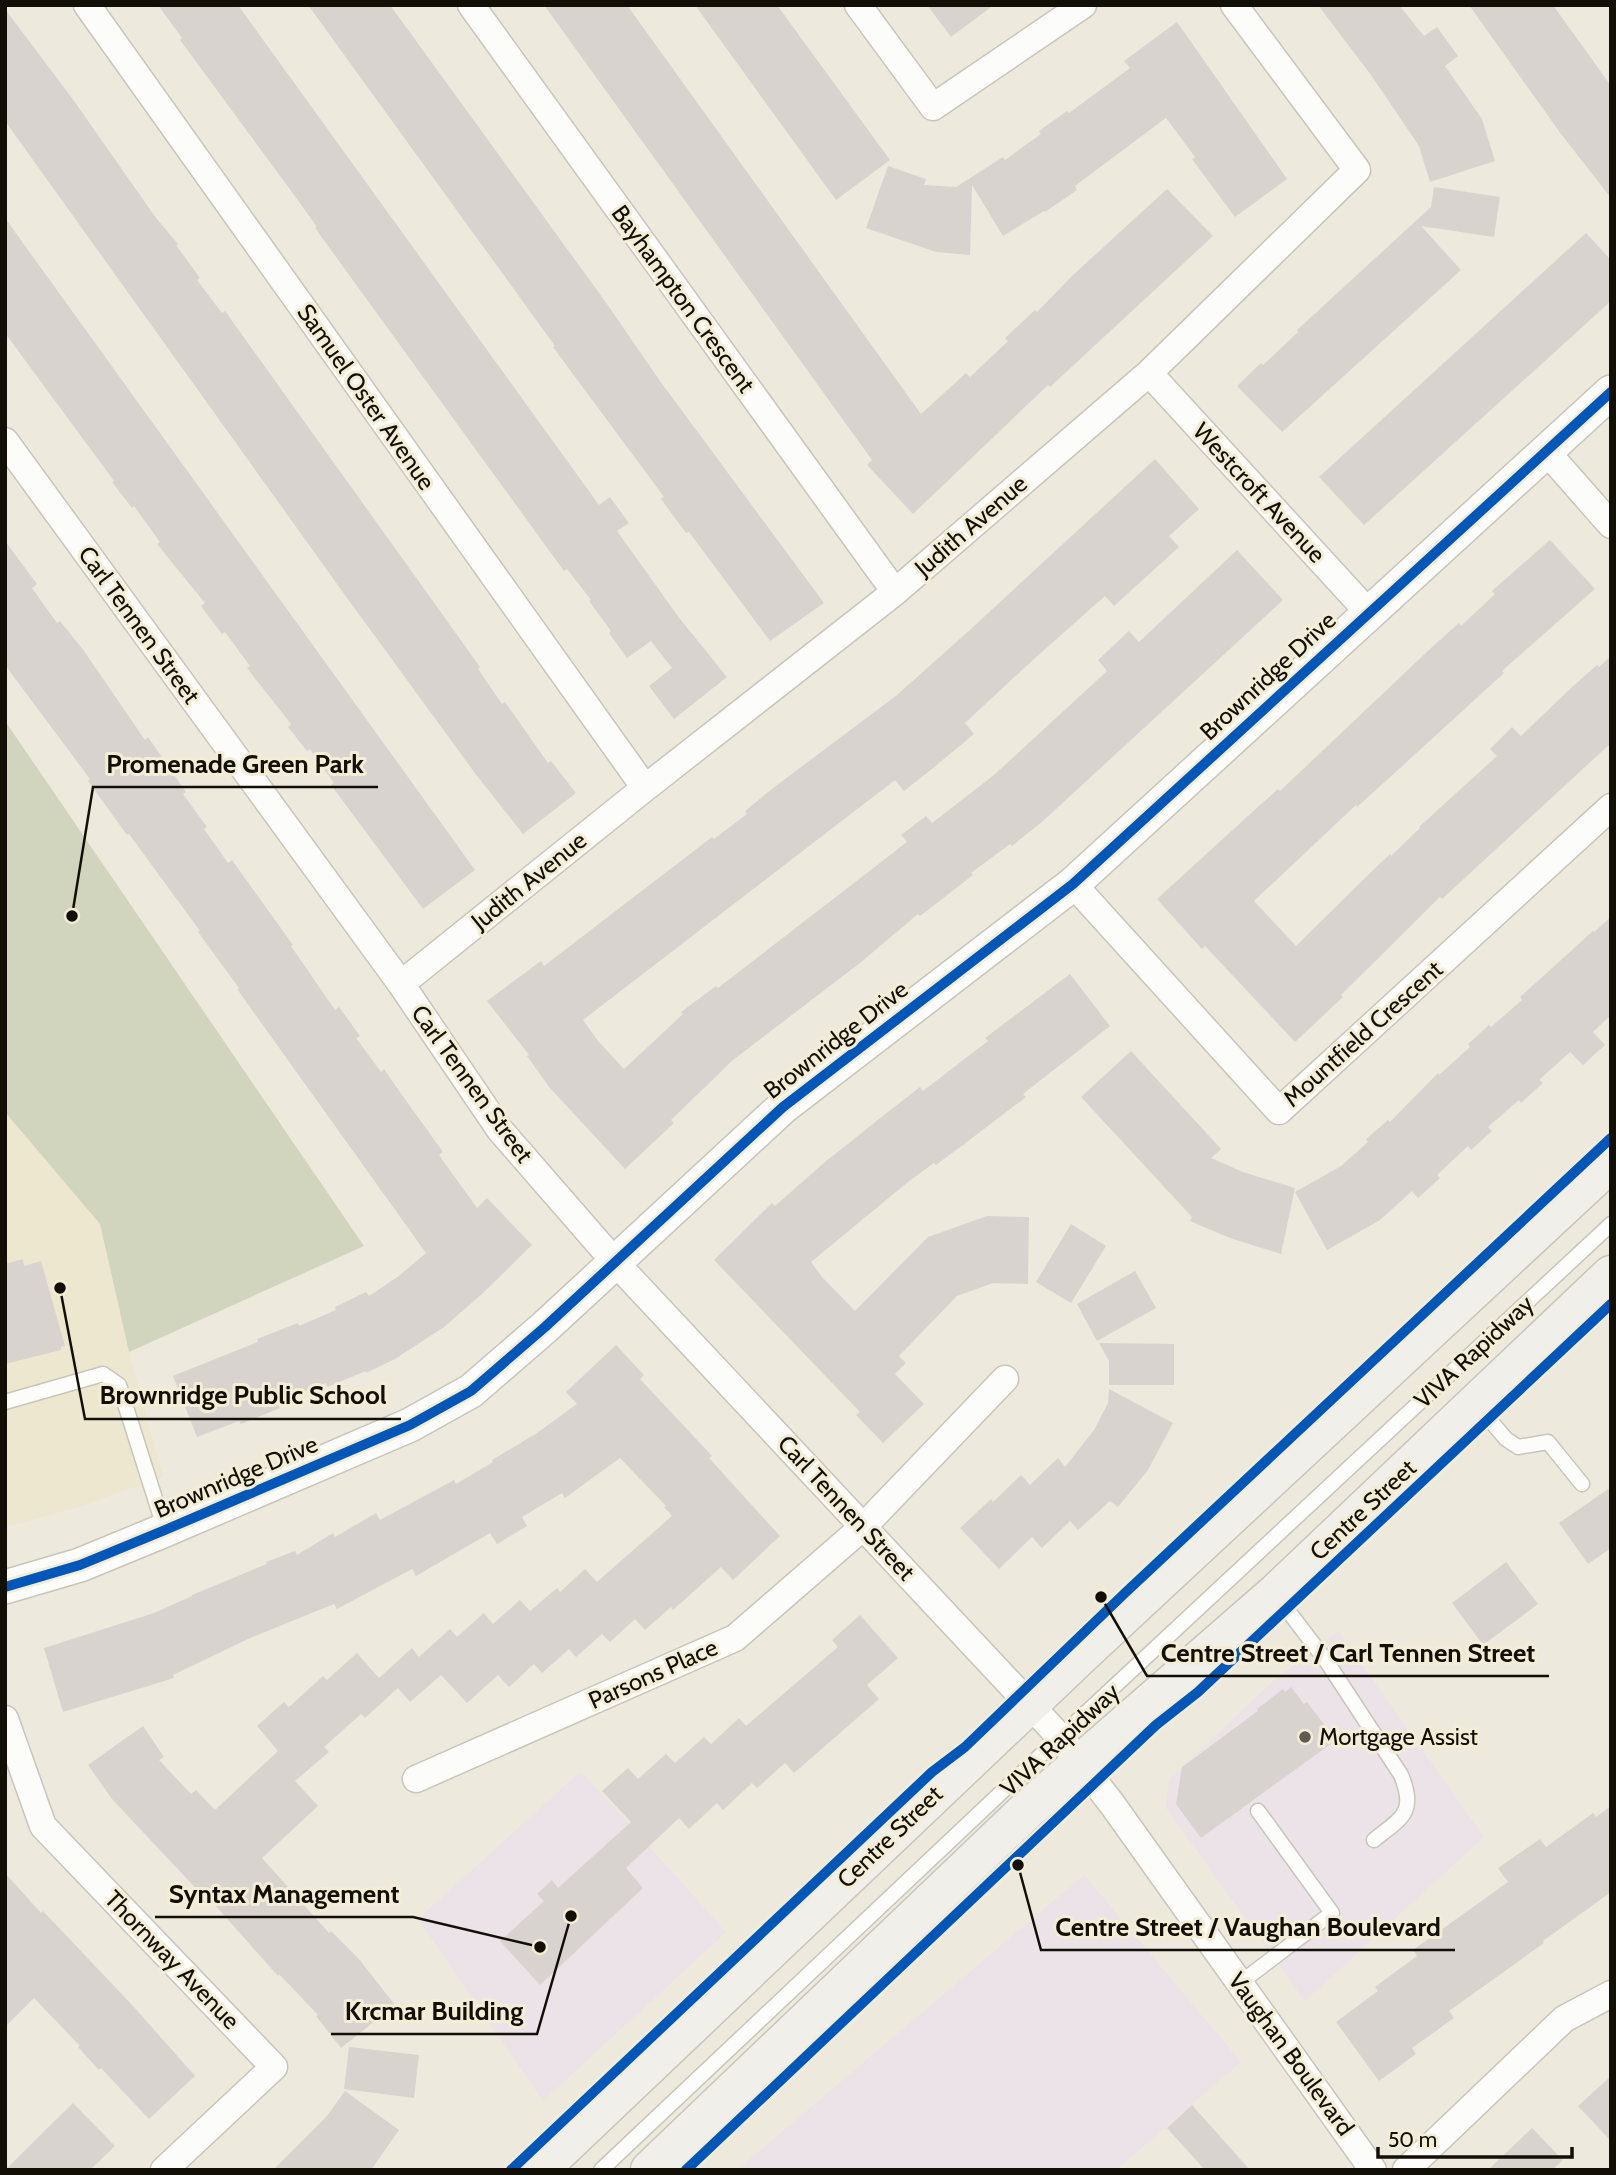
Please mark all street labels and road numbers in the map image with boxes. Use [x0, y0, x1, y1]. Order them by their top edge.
street label: Bayhampton Crescent [606, 199, 761, 398]
street label: Samuel Oster Avenue [291, 298, 441, 495]
street label: Westcroft Avenue [1187, 417, 1332, 569]
street label: Judith Avenue [908, 469, 1033, 583]
street label: Carl Tennen Street [72, 540, 206, 709]
street label: Brownridge Drive [1194, 605, 1341, 746]
street label: Judith Avenue [465, 825, 592, 936]
street label: Mountfield Crescent [1277, 954, 1448, 1113]
street label: Brownridge Drive [758, 974, 914, 1105]
street label: Carl Tennen Street [405, 999, 539, 1168]
street label: VIVA Rapidway [1408, 1289, 1539, 1414]
street label: Brownridge Drive [150, 1429, 322, 1524]
street label: Carl Tennen Street [772, 1429, 921, 1586]
street label: Centre Street [1304, 1453, 1422, 1566]
street label: Parsons Place [584, 1632, 722, 1715]
street label: VIVA Rapidway [994, 1677, 1125, 1802]
street label: Centre Street [831, 1779, 948, 1894]
street label: Thornway Avenue [99, 1884, 246, 2035]
street label: Vaughan Boulevard [1222, 1966, 1360, 2141]

